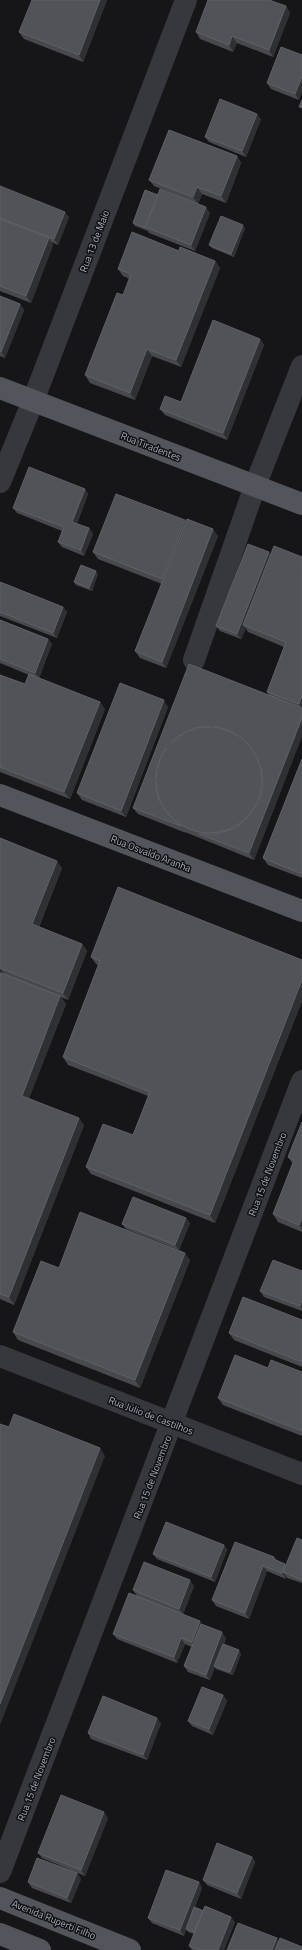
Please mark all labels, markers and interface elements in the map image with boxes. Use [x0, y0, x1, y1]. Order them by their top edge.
street label: Rua 13 de Maio [76, 208, 113, 274]
street label: Rua Tiradentes [119, 428, 183, 465]
street label: Rua Osvaldo Aranha [109, 831, 193, 876]
street label: Rua 15 de Novembro [245, 1130, 290, 1218]
street label: Rua Júlio de Castilhos [106, 1392, 196, 1439]
street label: Rua 15 de Novembro [130, 1433, 175, 1521]
street label: Rua 15 de Novembro [14, 1735, 59, 1823]
street label: Avenida Ruperti Filho [10, 1896, 98, 1943]

